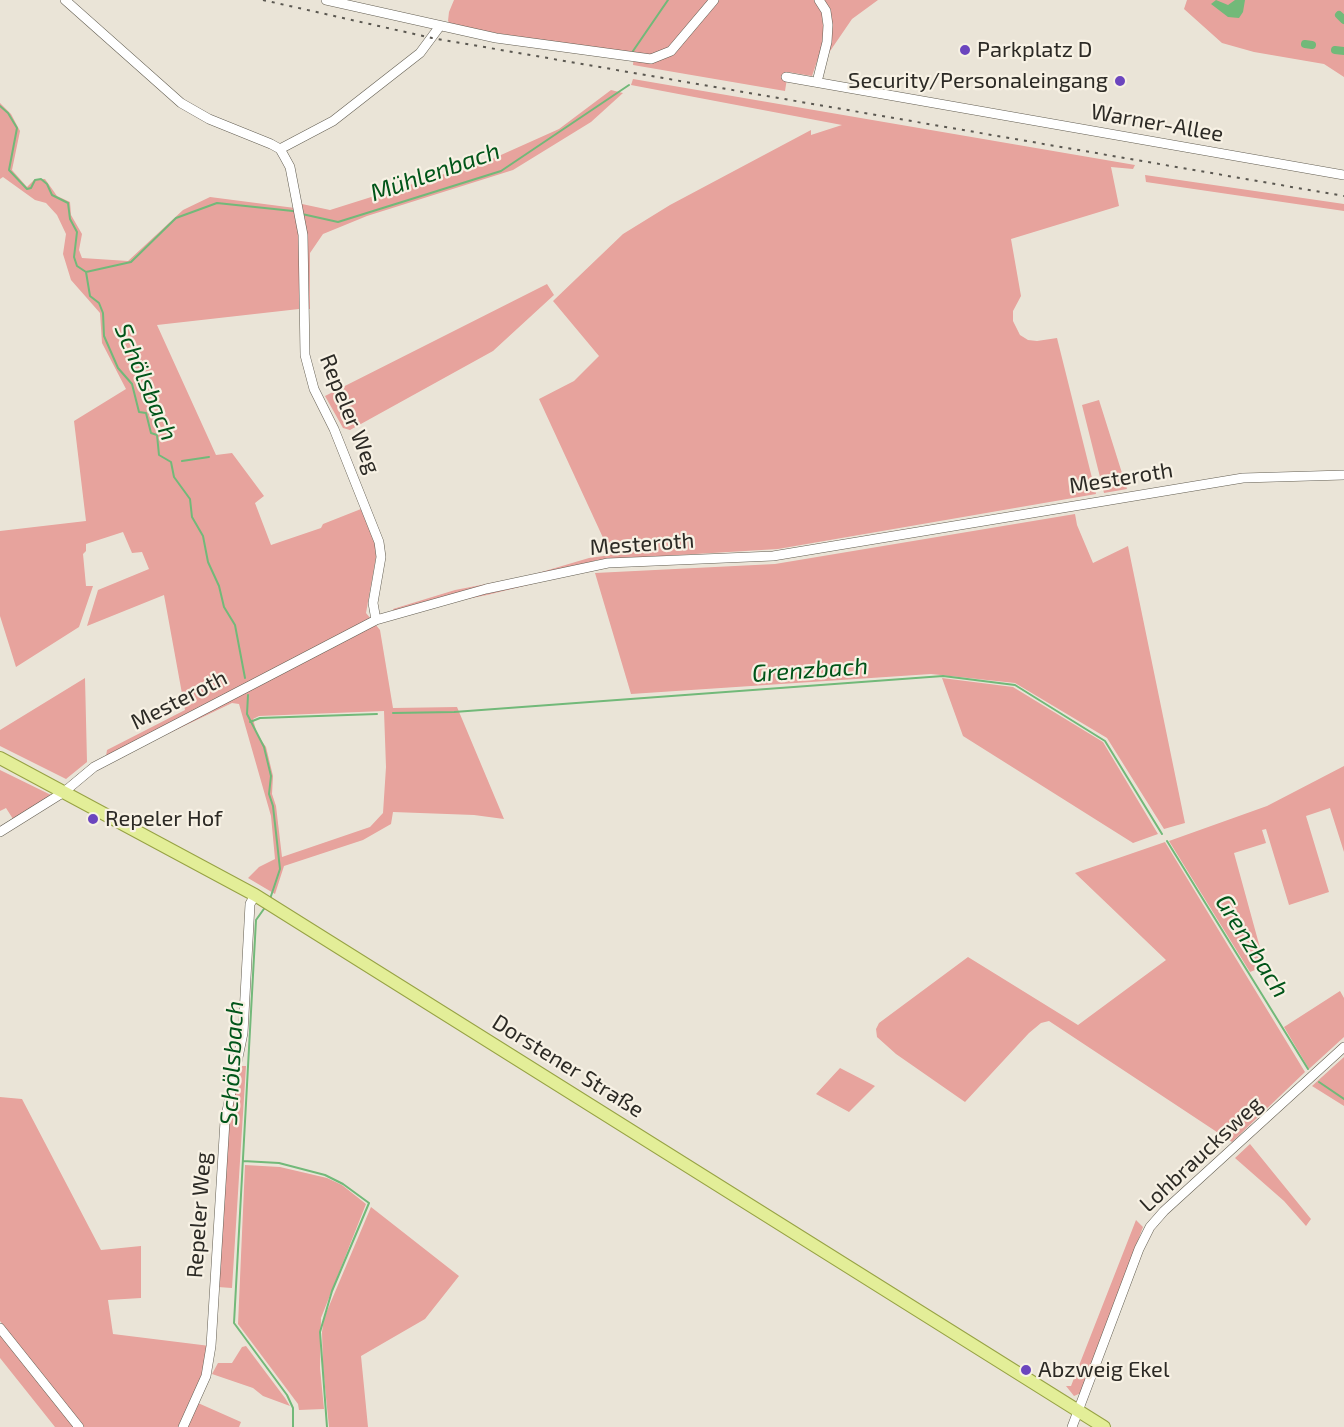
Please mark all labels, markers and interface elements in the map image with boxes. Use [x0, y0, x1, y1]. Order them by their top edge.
place label: Parkplatz D [977, 37, 1092, 63]
marker: Parkplatz D [958, 43, 972, 57]
place label: Security/Personaleingang [848, 68, 1108, 94]
marker: Security/Personaleingang [1113, 74, 1127, 88]
street label: Warner-Allee [1089, 98, 1225, 148]
water label: Mühlenbach [366, 136, 504, 208]
water label: Schölsbach [108, 319, 184, 445]
street label: Repeler Weg [314, 350, 386, 478]
street label: Mesteroth [1067, 457, 1175, 499]
street label: Mesteroth [589, 527, 695, 561]
water label: Grenzbach [751, 652, 869, 688]
street label: Mesteroth [126, 664, 232, 736]
place label: Repeler Hof [105, 806, 222, 832]
marker: Repeler Hof [86, 812, 100, 826]
water label: Grenzbach [1209, 889, 1295, 1003]
water label: Schölsbach [214, 1000, 250, 1126]
street label: Dorstener Straße [487, 1009, 649, 1123]
street label: Lohbraucksweg [1134, 1091, 1268, 1217]
street label: Repeler Weg [181, 1151, 217, 1279]
place label: Abzweig Ekel [1038, 1357, 1169, 1383]
marker: Abzweig Ekel [1019, 1363, 1033, 1377]

